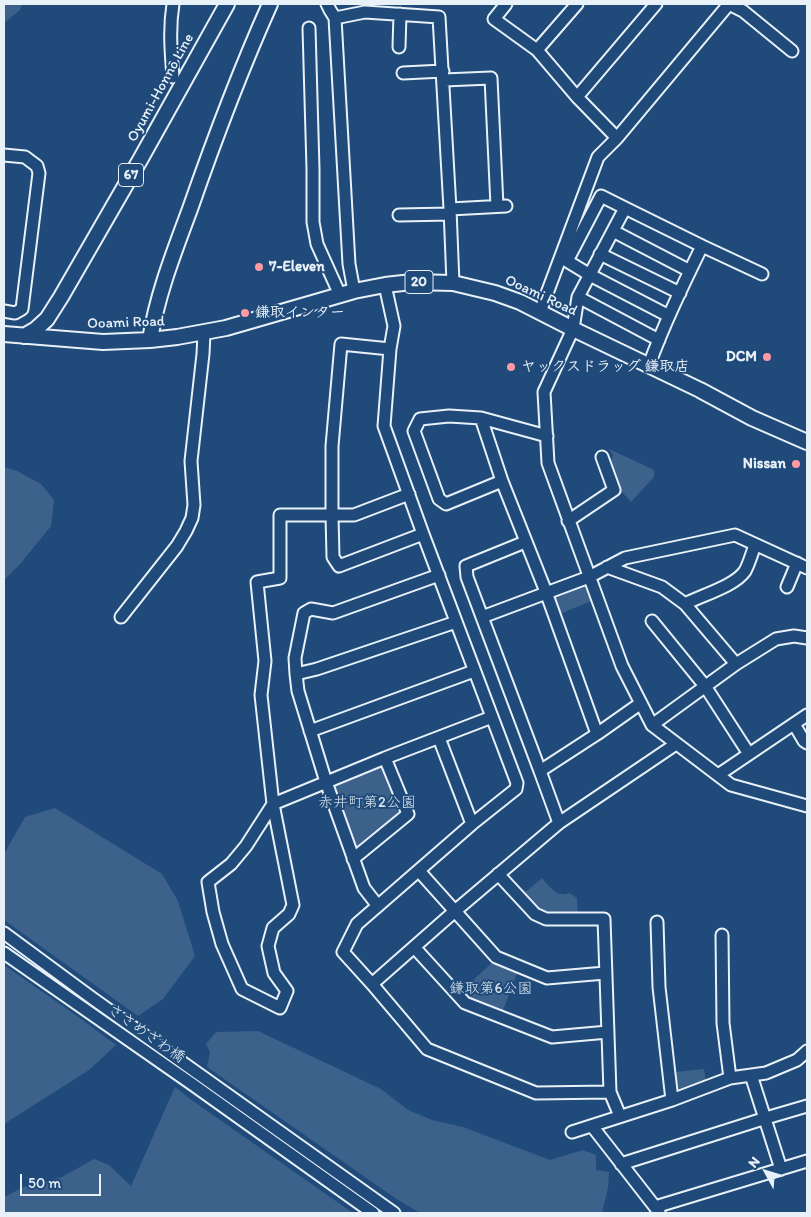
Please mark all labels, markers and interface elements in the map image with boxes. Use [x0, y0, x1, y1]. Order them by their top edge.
street label: Oyumi-Honnō Line [124, 31, 198, 145]
road number: 67 [118, 164, 144, 186]
place label: 7-Eleven [269, 258, 325, 276]
marker: 7-Eleven [253, 261, 265, 273]
road number: 20 [405, 270, 433, 294]
street label: Ooami Road [502, 271, 580, 321]
place label: 鎌取インター [255, 304, 345, 322]
marker: 鎌取インター [239, 307, 251, 319]
street label: Ooami Road [87, 313, 165, 333]
place label: DCM [726, 348, 757, 366]
marker: DCM [761, 351, 773, 363]
place label: ヤックスドラッグ 鎌取店 [521, 358, 689, 376]
marker: ヤックスドラッグ 鎌取店 [505, 361, 517, 373]
place label: Nissan [743, 455, 786, 473]
marker: Nissan [790, 458, 802, 470]
park label: 赤井町第2公園 [318, 794, 416, 812]
park label: 鎌取第6公園 [450, 980, 532, 998]
street label: ささめざわ橋 [104, 1001, 188, 1067]
north arrow [741, 1147, 791, 1197]
text: N [744, 1153, 764, 1171]
scale bar [22, 1164, 104, 1196]
text: 50 m [28, 1174, 61, 1192]

